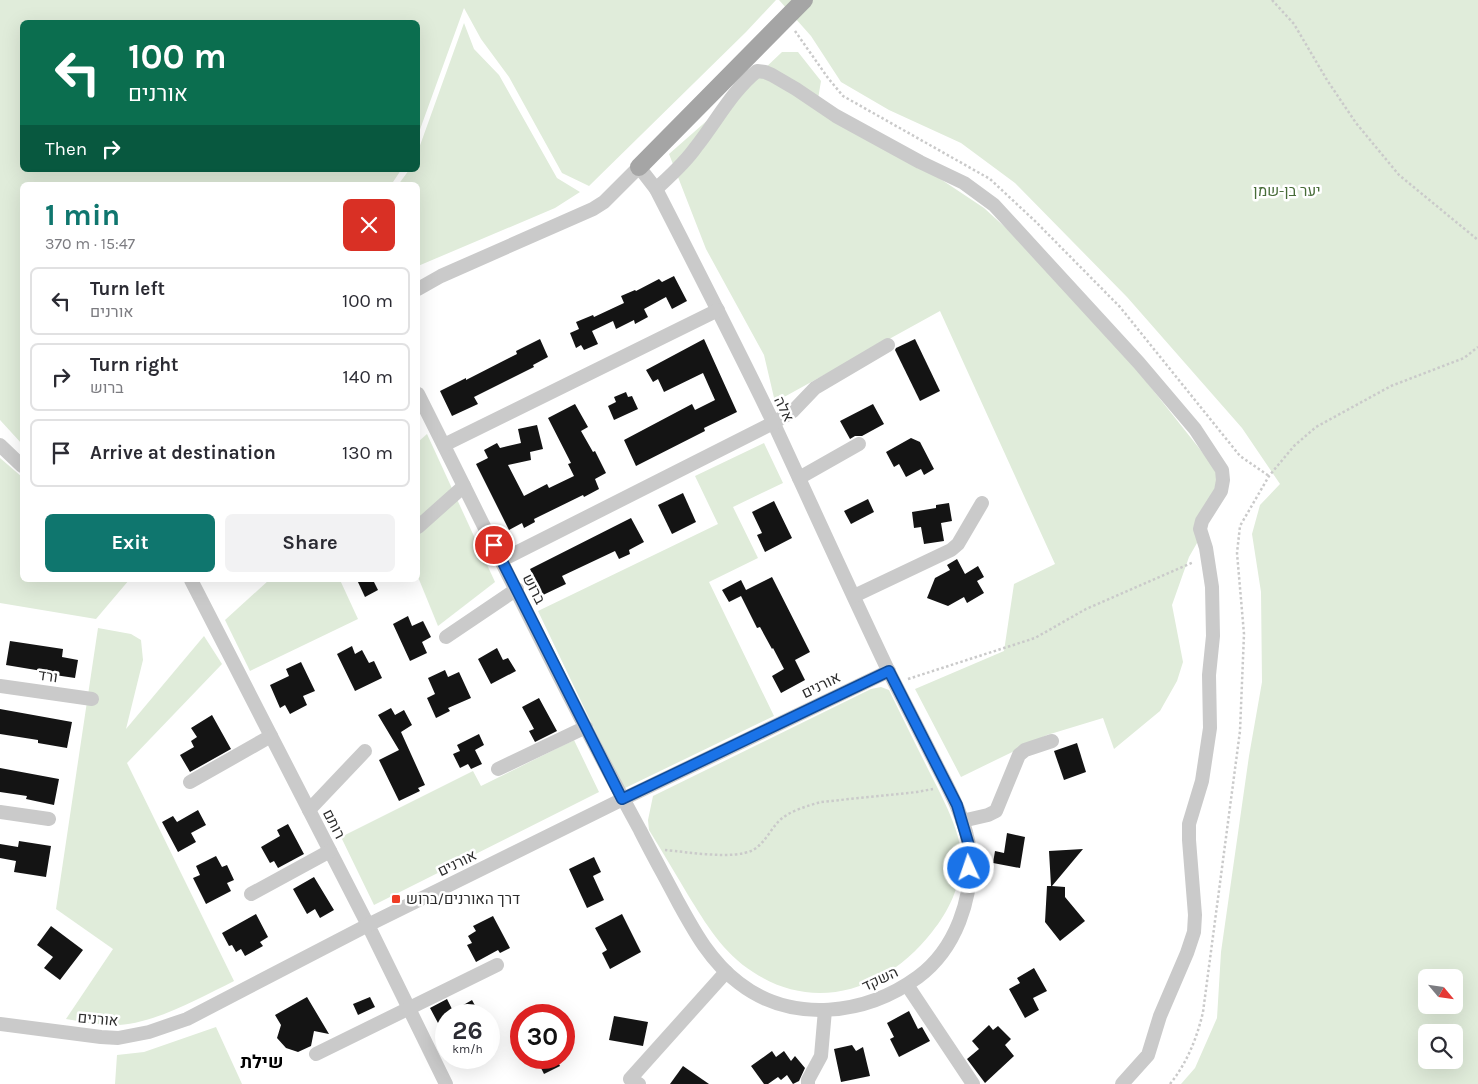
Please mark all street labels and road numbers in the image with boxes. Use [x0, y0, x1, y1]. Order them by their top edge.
street label: אלה [770, 393, 798, 425]
street label: ברוש [519, 571, 549, 607]
street label: ורד [37, 666, 59, 686]
street label: אורנים [799, 668, 843, 702]
street label: רותם [319, 806, 349, 842]
street label: אורנים [435, 846, 479, 880]
street label: השקד [859, 963, 901, 995]
street label: אורנים [77, 1008, 119, 1030]

